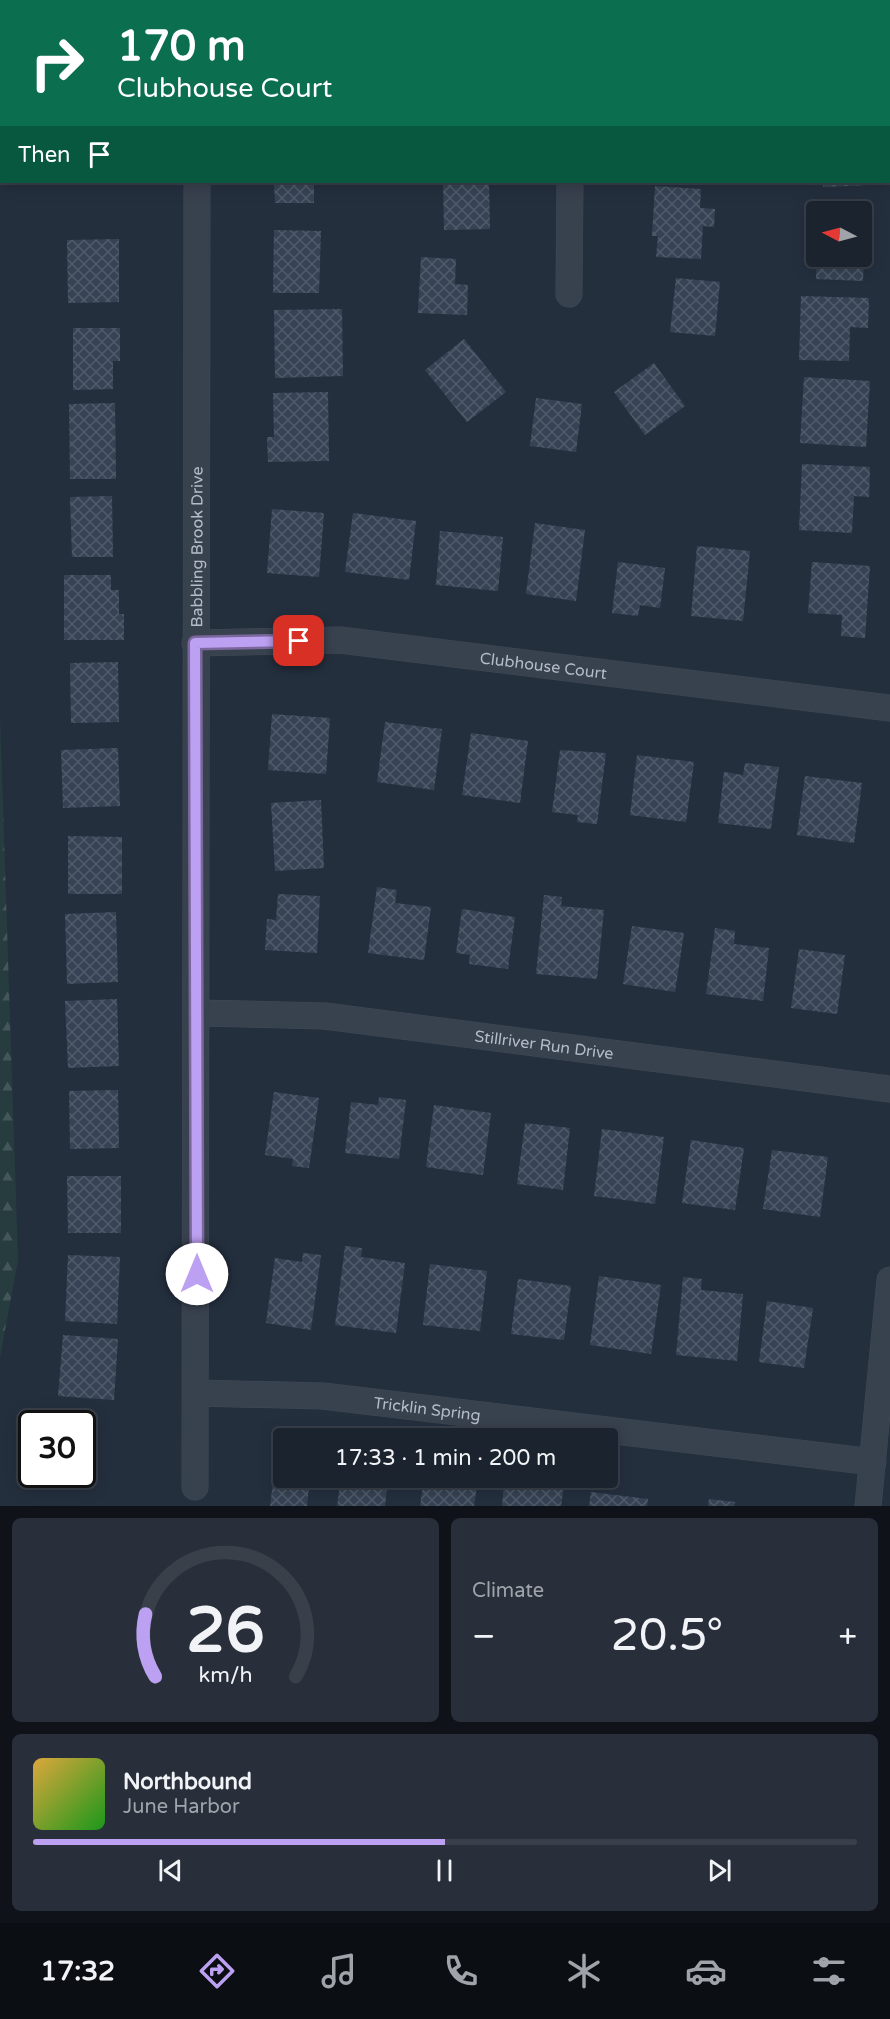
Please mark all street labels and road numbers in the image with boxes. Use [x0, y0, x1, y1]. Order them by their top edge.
street label: Babbling Brook Drive [187, 466, 208, 628]
street label: Clubhouse Court [479, 648, 608, 684]
street label: Stillriver Run Drive [473, 1026, 615, 1064]
street label: Tricklin Spring [372, 1393, 482, 1426]

